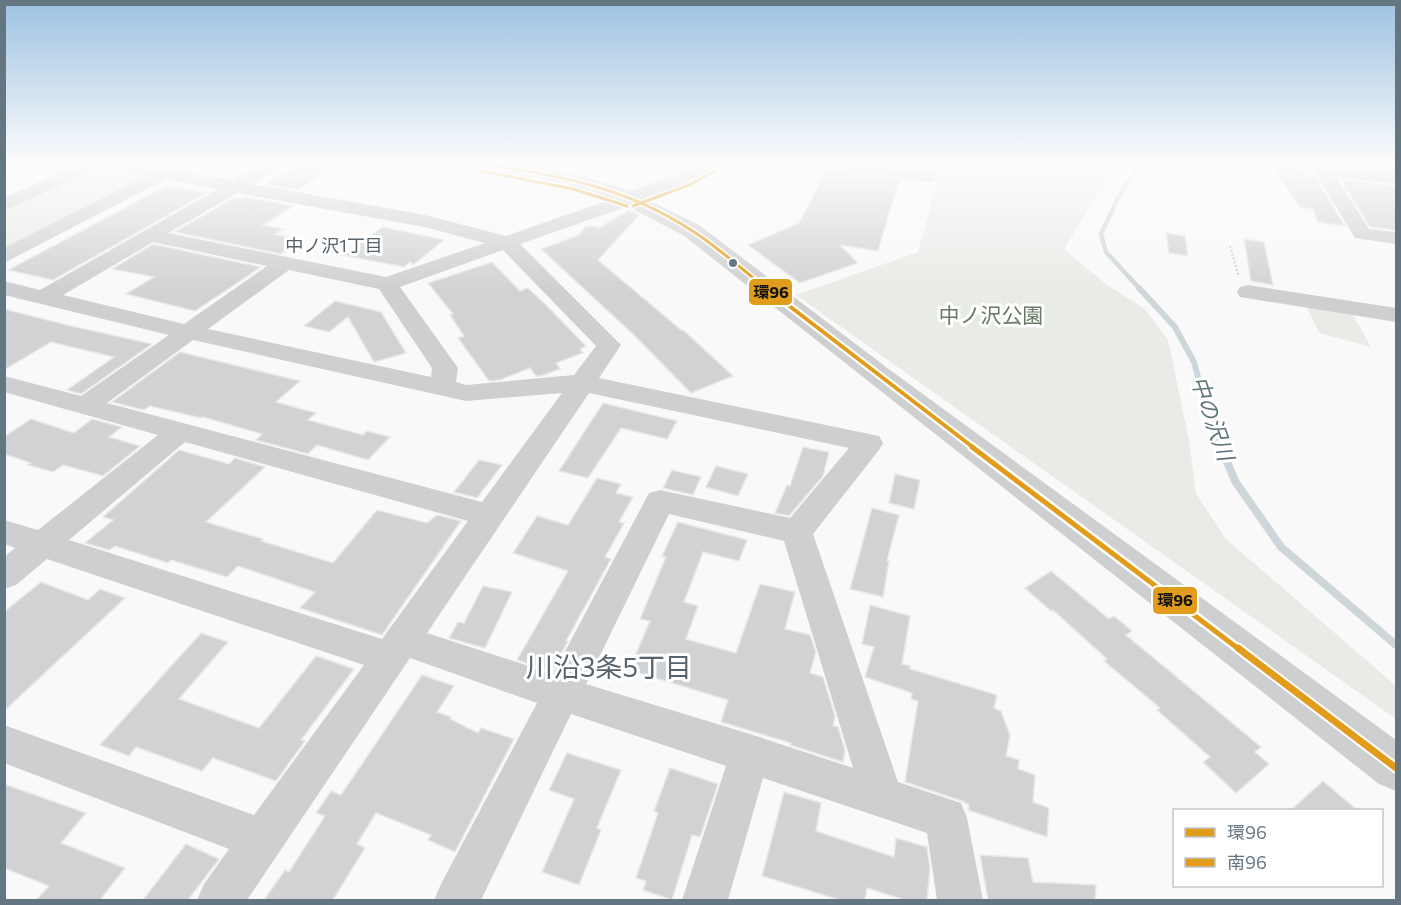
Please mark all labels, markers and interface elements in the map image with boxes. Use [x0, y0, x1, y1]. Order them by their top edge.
district label: 中ノ沢1丁目 [285, 234, 383, 256]
unlabelled marker [727, 257, 739, 269]
line badge: 環96 [748, 278, 793, 306]
text: 環96 [753, 282, 789, 301]
park label: 中ノ沢公園 [939, 302, 1044, 327]
water label: 中の沢川 [1186, 372, 1241, 466]
line badge: 環96 [1152, 586, 1198, 615]
text: 環96 [1157, 590, 1193, 609]
district label: 川沿3条5丁目 [526, 650, 692, 683]
legend [1173, 809, 1383, 887]
text: 環96 [1227, 821, 1267, 843]
text: 南96 [1227, 851, 1267, 873]

